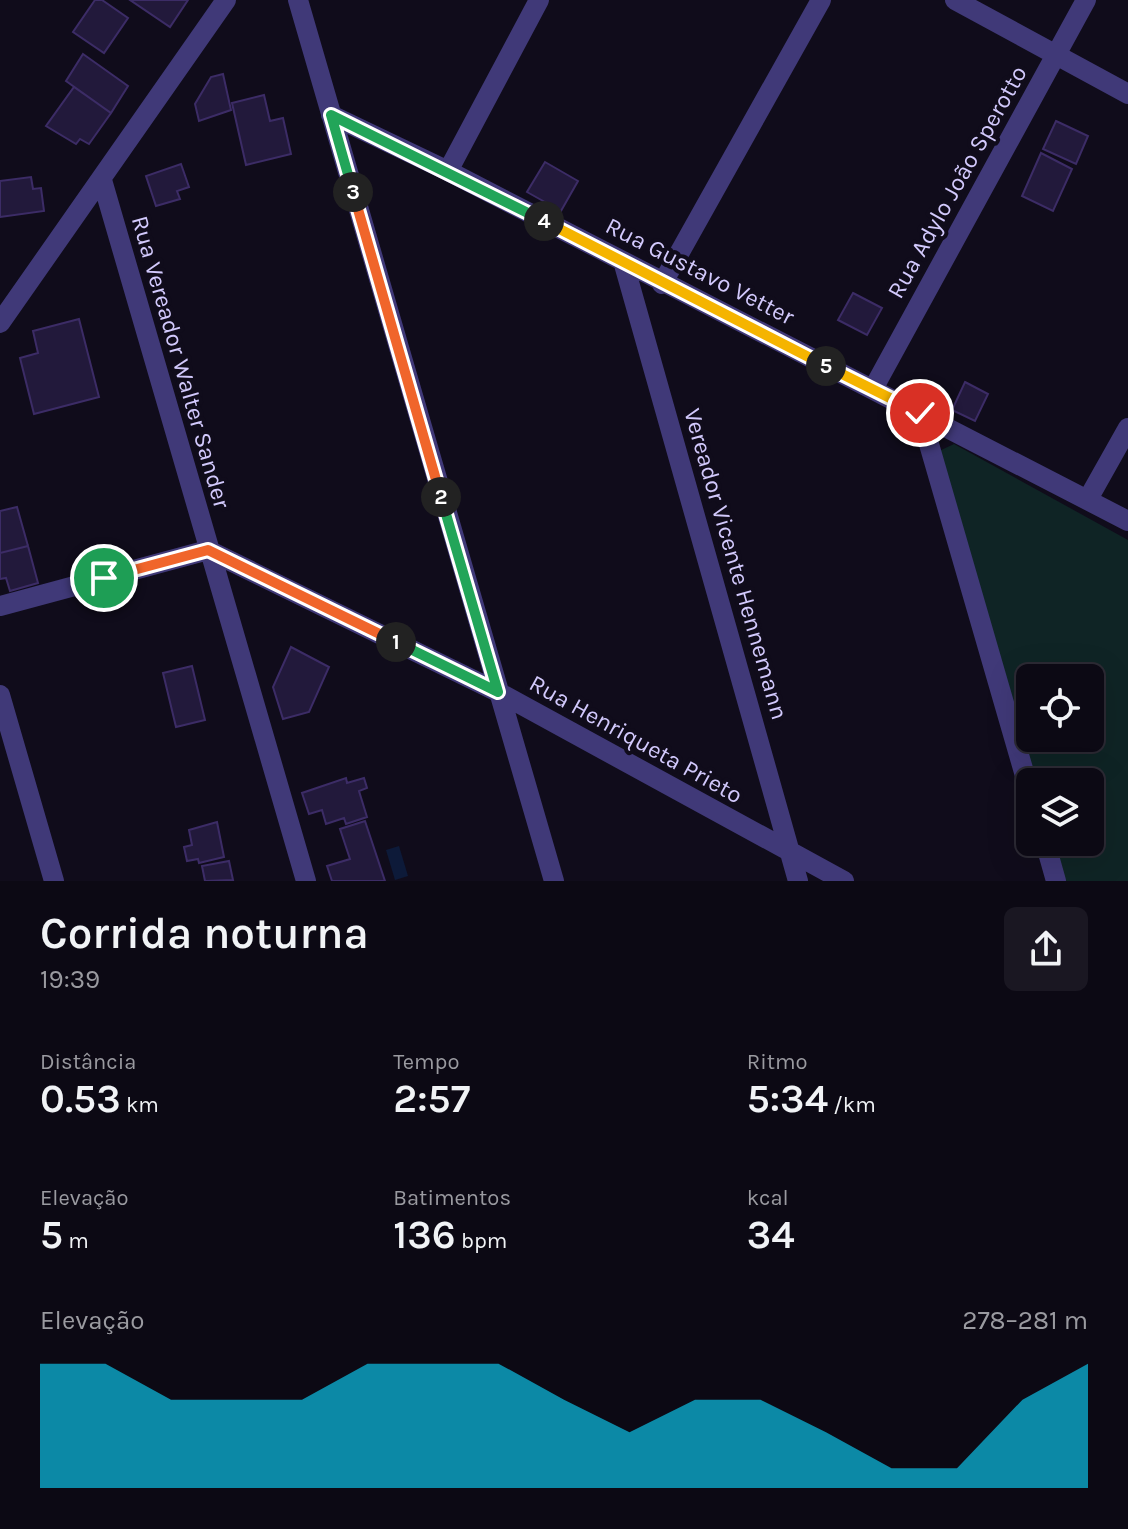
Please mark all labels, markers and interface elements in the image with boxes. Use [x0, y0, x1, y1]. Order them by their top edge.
street label: Rua Adylo João Sperotto [881, 61, 1033, 303]
pin: 3 [333, 172, 373, 212]
text: 3 [346, 179, 360, 205]
pin: 4 [524, 201, 564, 241]
text: 4 [537, 208, 551, 234]
street label: Rua Gustavo Vetter [601, 211, 799, 331]
street label: Rua Vereador Walter Sander [126, 213, 236, 512]
pin: 5 [806, 346, 846, 386]
text: 5 [820, 353, 832, 379]
pin [886, 379, 954, 447]
icon: check [898, 391, 942, 435]
street label: Vereador Vicente Hennemann [678, 405, 794, 723]
pin: 2 [421, 477, 461, 517]
text: 2 [434, 484, 448, 510]
pin [70, 544, 138, 612]
icon: arrive [82, 556, 126, 600]
pin: 1 [376, 622, 416, 662]
text: 1 [392, 629, 400, 655]
map controls [1016, 664, 1104, 856]
button: locate [1016, 664, 1104, 752]
street label: Rua Henriqueta Prieto [525, 669, 747, 809]
button: layers [1016, 768, 1104, 856]
button: share [1004, 907, 1088, 991]
text: Corrida noturna [40, 908, 369, 959]
text: 19:39 [40, 964, 100, 995]
text: Distância [40, 1049, 136, 1075]
text: Tempo [393, 1049, 459, 1075]
text: Ritmo [747, 1049, 808, 1075]
text: 0.53 [40, 1075, 121, 1122]
text: 2:57 [393, 1075, 470, 1122]
text: 5:34 [747, 1075, 828, 1122]
text: km [121, 1092, 159, 1118]
text: /km [828, 1092, 876, 1118]
text: Elevação [40, 1185, 128, 1211]
text: Batimentos [393, 1185, 511, 1211]
text: kcal [747, 1185, 789, 1211]
text: 5 [40, 1211, 63, 1258]
text: 136 [393, 1211, 456, 1258]
text: 34 [747, 1211, 795, 1258]
text: m [63, 1228, 89, 1254]
text: bpm [456, 1228, 507, 1254]
text: Elevação [40, 1305, 145, 1336]
text: 278–281 m [962, 1305, 1088, 1336]

